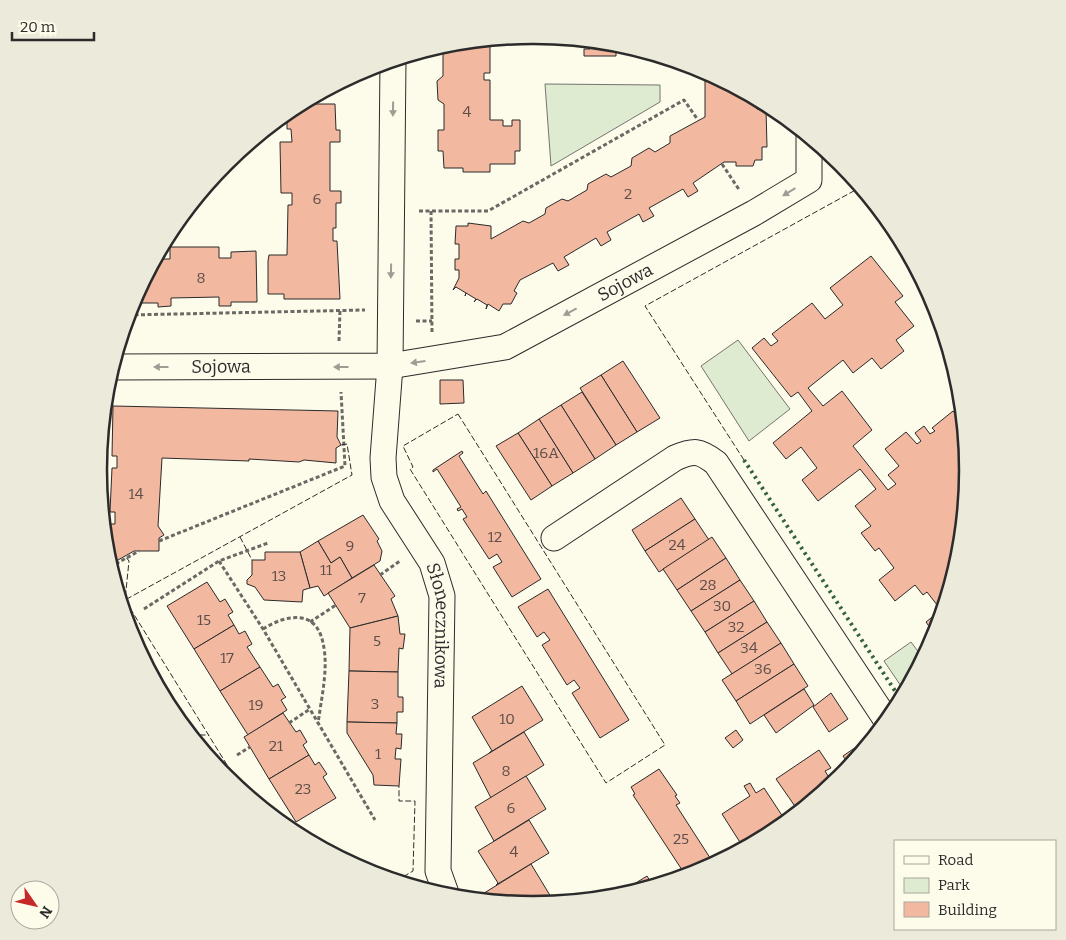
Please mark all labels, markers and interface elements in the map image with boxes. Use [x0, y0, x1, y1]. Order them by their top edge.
scale bar [12, 10, 95, 42]
text: 20 m [20, 18, 56, 36]
one-way arrow [389, 101, 397, 117]
house number: 4 [463, 103, 472, 121]
house number: 2 [624, 185, 632, 203]
one-way arrow [783, 187, 796, 196]
house number: 6 [313, 190, 322, 208]
street label: Sojowa [594, 258, 657, 306]
one-way arrow [387, 263, 395, 279]
house number: 8 [196, 269, 206, 287]
one-way arrow [563, 308, 577, 316]
street label: Sojowa [191, 356, 251, 378]
one-way arrow [409, 359, 425, 367]
one-way arrow [153, 363, 169, 371]
one-way arrow [333, 363, 349, 371]
house number: 16A [533, 444, 559, 462]
house number: 14 [129, 485, 144, 503]
house number: 12 [488, 528, 502, 546]
house number: 24 [669, 536, 686, 554]
house number: 9 [346, 537, 354, 555]
street label: Słonecznikowa [422, 560, 454, 689]
house number: 11 [320, 561, 332, 579]
house number: 13 [272, 567, 286, 585]
house number: 28 [699, 576, 717, 594]
house number: 7 [358, 589, 366, 607]
house number: 30 [713, 597, 731, 615]
house number: 15 [197, 611, 211, 629]
house number: 32 [728, 618, 744, 636]
house number: 5 [373, 632, 381, 650]
house number: 34 [740, 639, 758, 657]
house number: 17 [220, 649, 234, 667]
house number: 36 [754, 660, 772, 678]
house number: 3 [371, 695, 379, 713]
house number: 19 [249, 696, 263, 714]
house number: 10 [499, 710, 515, 728]
house number: 21 [269, 737, 283, 755]
house number: 1 [375, 745, 381, 763]
house number: 8 [501, 762, 511, 780]
house number: 23 [295, 780, 311, 798]
house number: 6 [507, 799, 516, 817]
house number: 25 [673, 830, 689, 848]
legend [894, 840, 1056, 930]
house number: 4 [510, 843, 519, 861]
text: Road [938, 851, 973, 869]
text: Park [938, 876, 970, 894]
north arrow [10, 880, 60, 930]
text: Building [938, 901, 997, 919]
text: N [35, 903, 55, 921]

